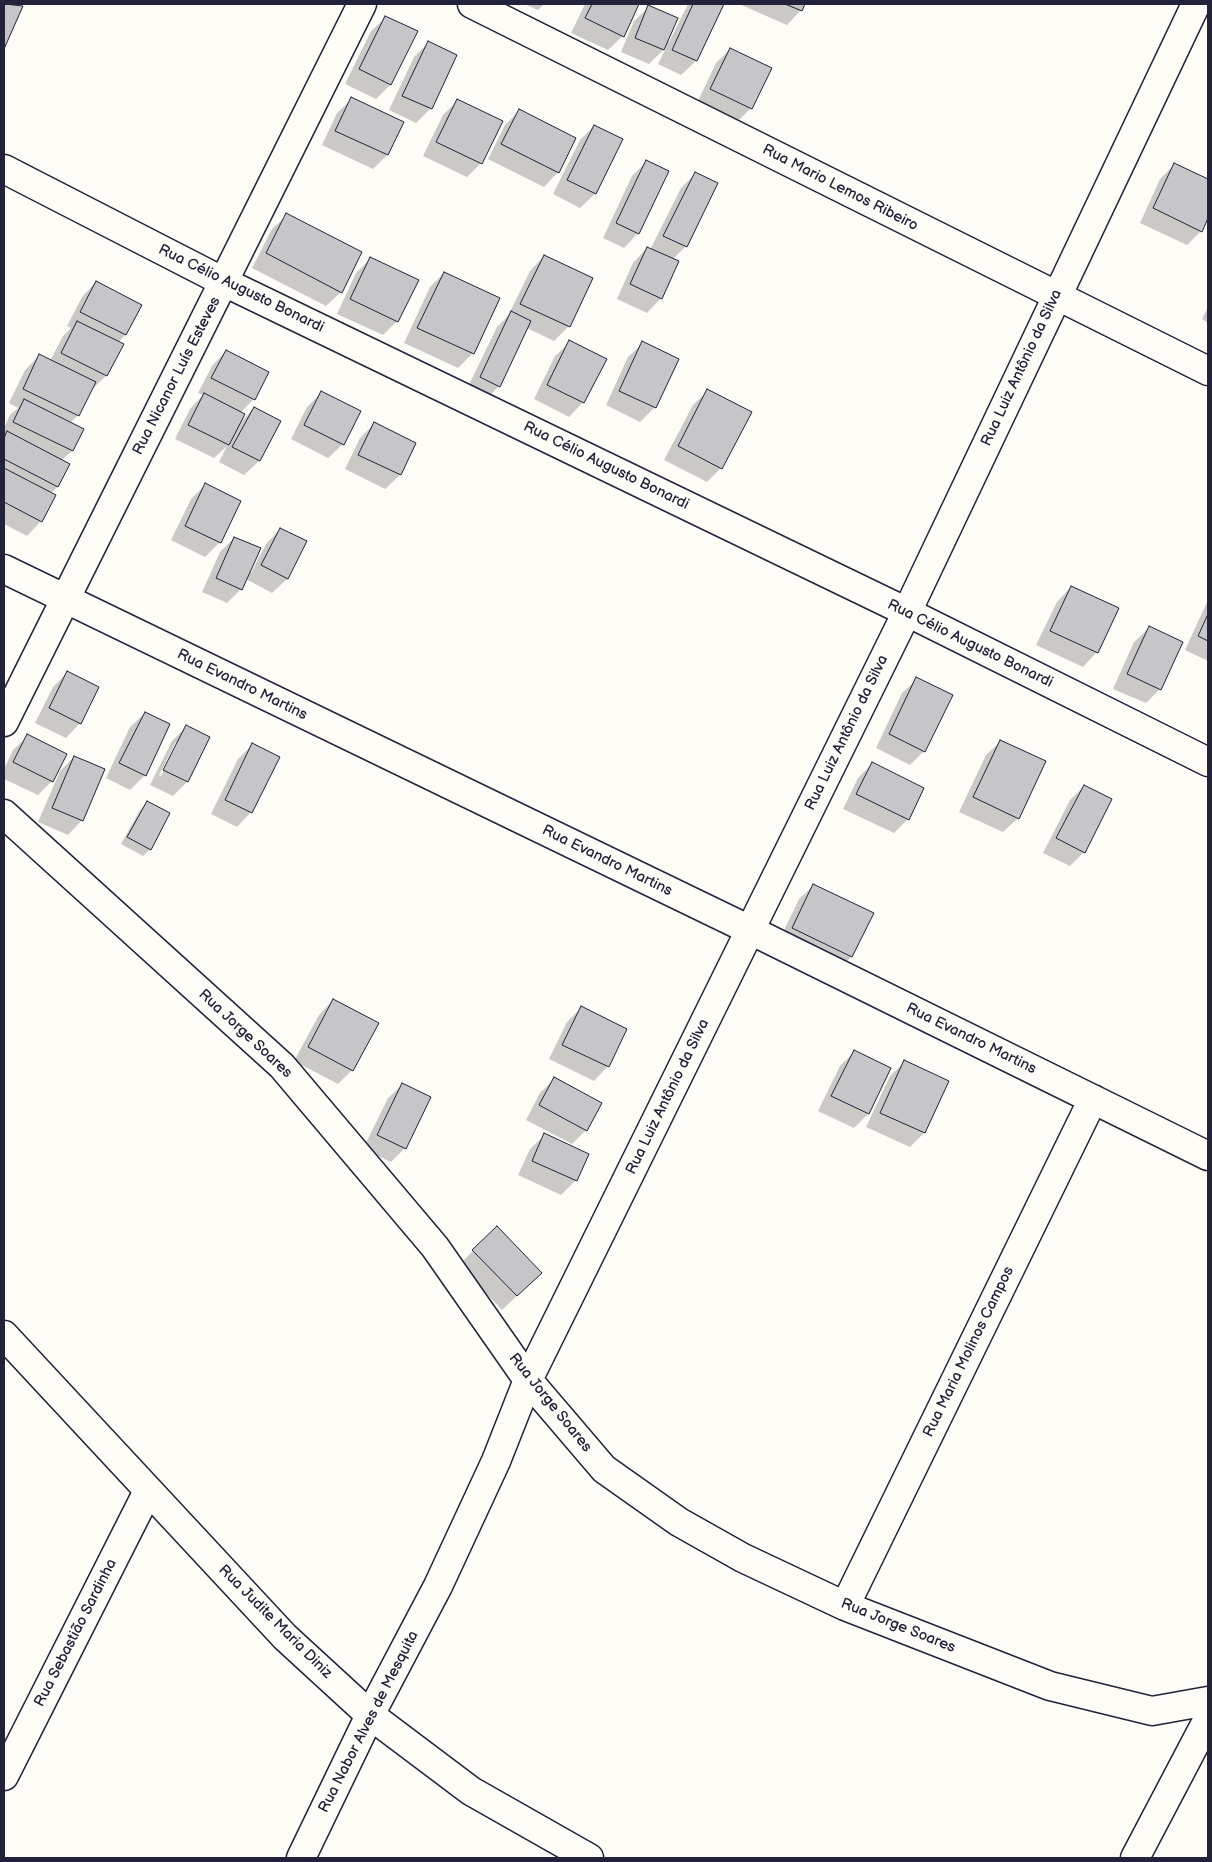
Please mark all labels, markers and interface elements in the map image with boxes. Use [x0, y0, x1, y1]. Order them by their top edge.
street label: Rua Mario Lemos Ribeiro [759, 141, 921, 235]
street label: Rua Célio Augusto Bonardi [155, 241, 327, 337]
street label: Rua Luiz Antônio da Silva [978, 287, 1066, 449]
street label: Rua Nicanor Luís Esteves [129, 294, 225, 458]
street label: Rua Célio Augusto Bonardi [520, 418, 692, 514]
street label: Rua Célio Augusto Bonardi [884, 596, 1056, 692]
street label: Rua Evandro Martins [174, 646, 310, 724]
street label: Rua Luiz Antônio da Silva [802, 652, 892, 814]
street label: Rua Evandro Martins [539, 822, 675, 900]
street label: Rua Jorge Soares [194, 986, 296, 1082]
street label: Rua Evandro Martins [903, 1000, 1039, 1078]
street label: Rua Luiz Antônio da Silva [623, 1016, 713, 1178]
street label: Rua Maria Molinos Campos [920, 1264, 1018, 1440]
street label: Rua Jorge Soares [505, 1350, 595, 1456]
street label: Rua Sebastião Sardinha [31, 1556, 121, 1710]
street label: Rua Judite Maria Diniz [214, 1561, 336, 1683]
street label: Rua Jorge Soares [838, 1595, 958, 1657]
street label: Rua Nabor Alves de Mesquita [315, 1628, 423, 1816]

